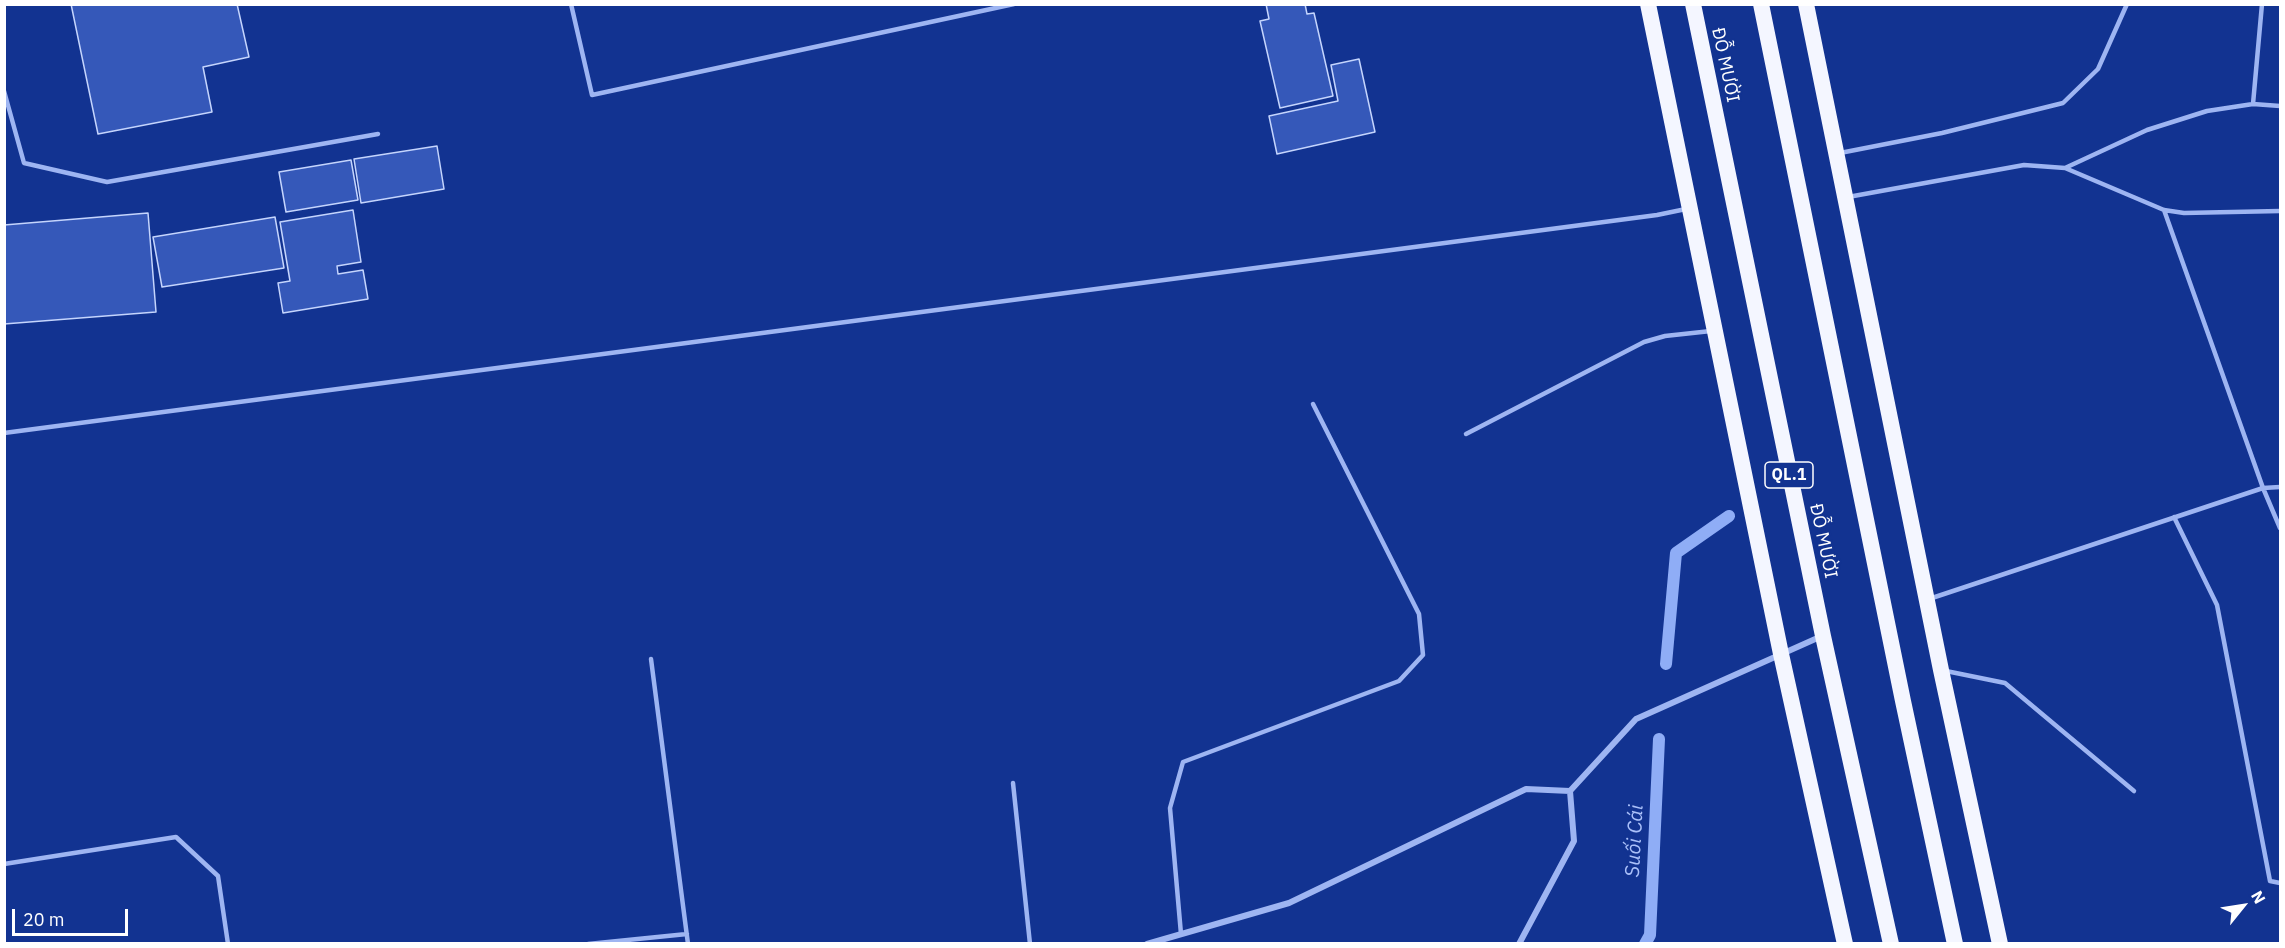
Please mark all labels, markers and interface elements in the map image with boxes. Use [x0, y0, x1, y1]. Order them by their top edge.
street label: ĐỖ MƯỜI [1707, 26, 1743, 104]
road number: QL.1 [1765, 462, 1813, 488]
street label: ĐỖ MƯỜI [1805, 502, 1841, 580]
water label: Suối Cái [1621, 804, 1649, 878]
north arrow [2213, 876, 2273, 936]
text: N [2247, 887, 2270, 907]
scale bar [15, 897, 130, 935]
text: 20 m [23, 908, 65, 931]

